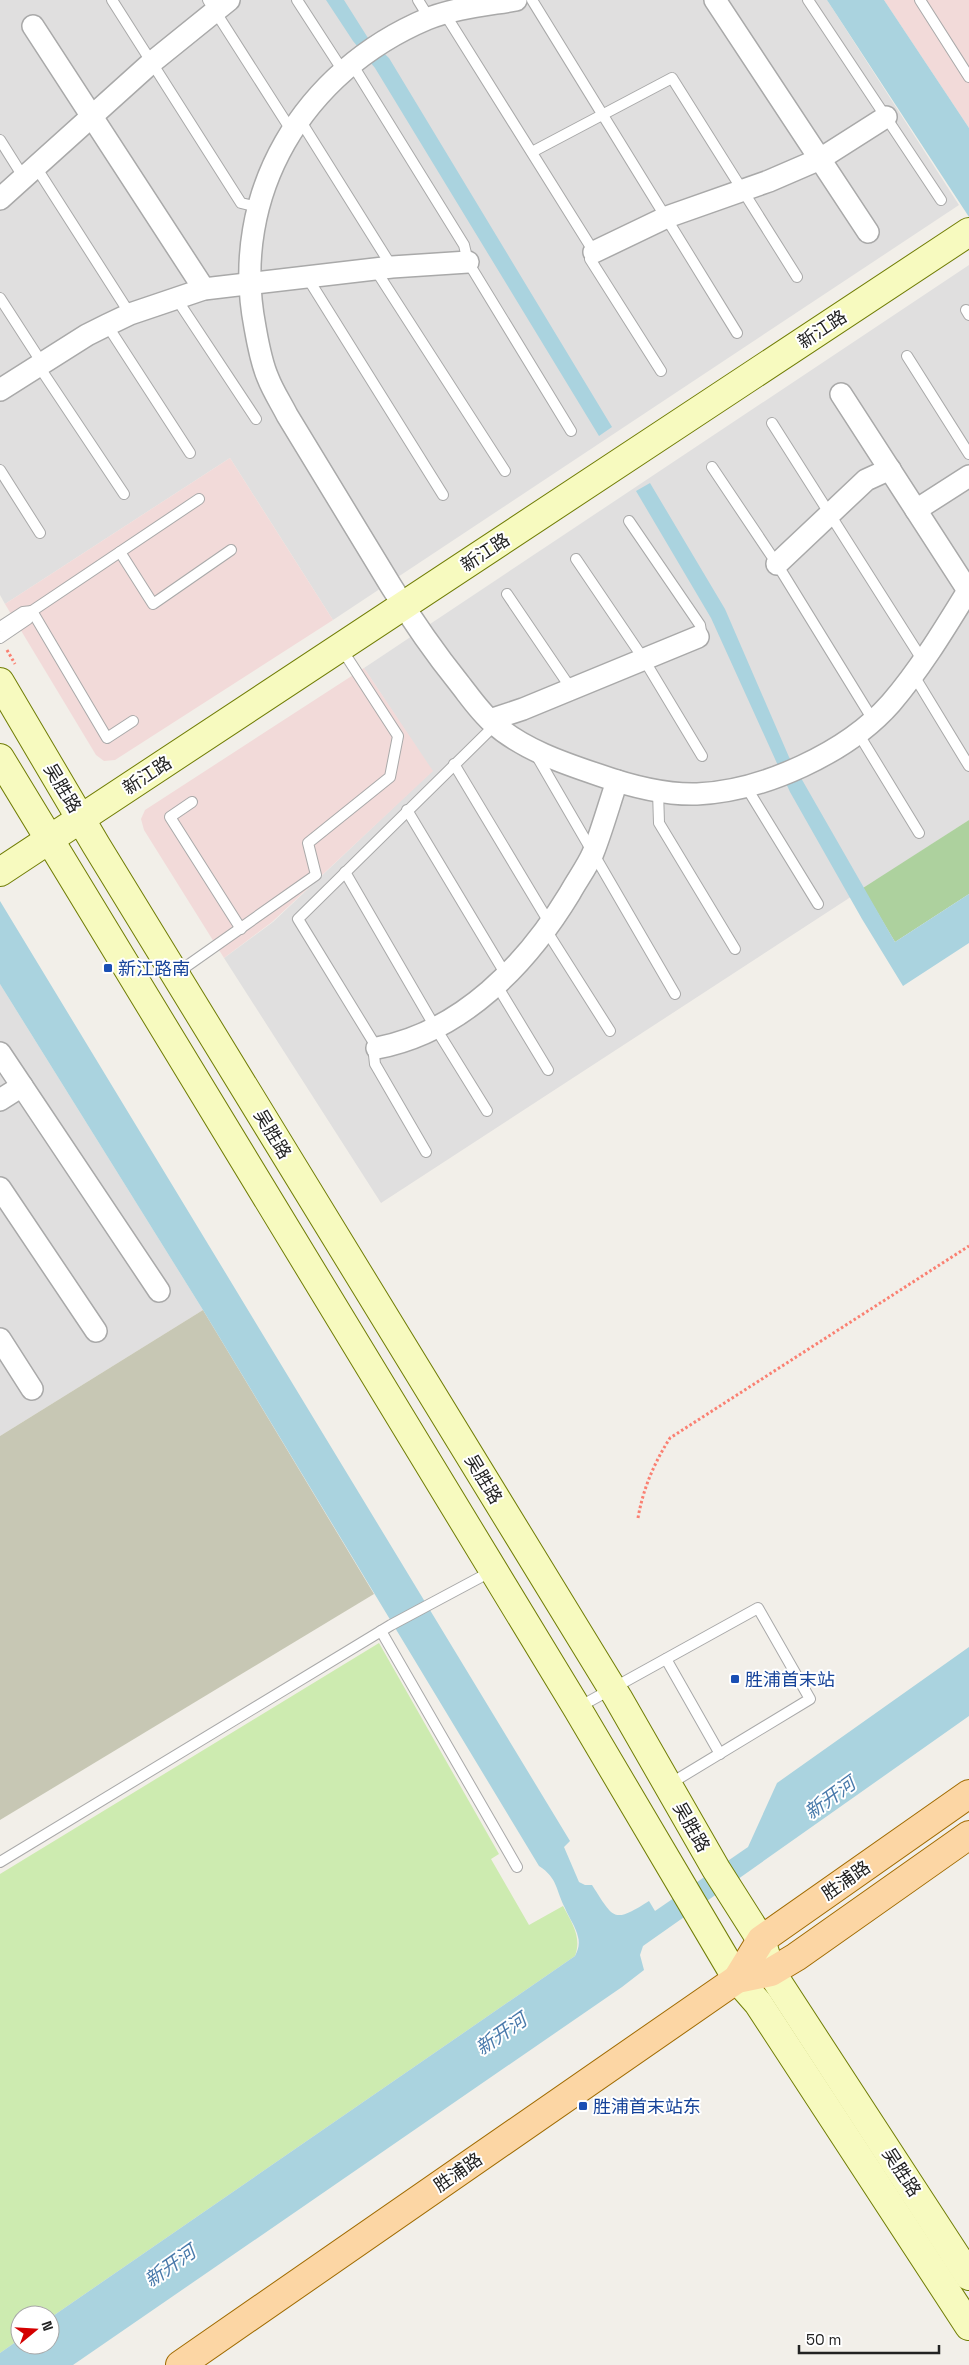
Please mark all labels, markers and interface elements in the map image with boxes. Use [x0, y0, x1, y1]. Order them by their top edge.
street label: 新江路 [793, 305, 851, 353]
street label: 新江路 [456, 528, 514, 576]
street label: 新江路 [118, 751, 176, 799]
street label: 吴胜路 [39, 759, 87, 817]
place label: 新江路南 [118, 957, 190, 980]
marker: 新江路南 [102, 962, 114, 974]
street label: 吴胜路 [249, 1105, 297, 1163]
street label: 吴胜路 [460, 1450, 508, 1508]
place label: 胜浦首末站 [745, 1668, 835, 1691]
marker: 胜浦首末站 [729, 1673, 741, 1685]
water label: 新开河 [800, 1769, 864, 1825]
street label: 吴胜路 [669, 1798, 715, 1856]
street label: 胜浦路 [817, 1855, 875, 1905]
water label: 新开河 [470, 2005, 535, 2061]
place label: 胜浦首末站东 [593, 2095, 701, 2118]
marker: 胜浦首末站东 [577, 2100, 589, 2112]
street label: 吴胜路 [878, 2143, 926, 2201]
street label: 胜浦路 [429, 2147, 487, 2197]
water label: 新开河 [139, 2237, 204, 2293]
north arrow [10, 2305, 60, 2355]
text: N [37, 2319, 57, 2333]
scale bar [799, 2322, 939, 2354]
text: 50 m [806, 2330, 841, 2349]

